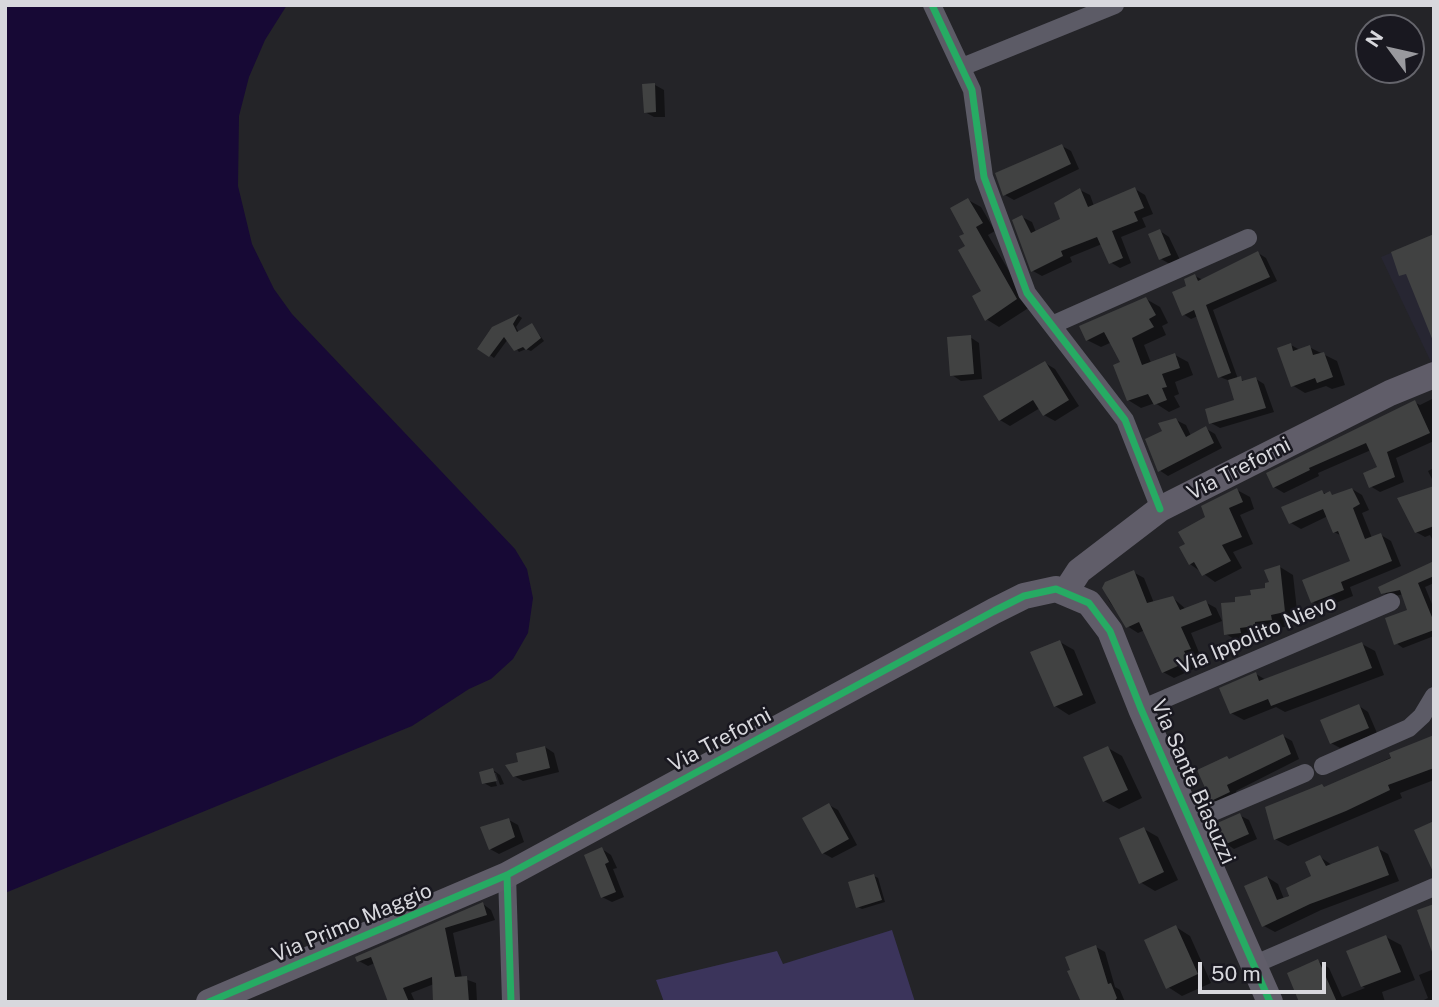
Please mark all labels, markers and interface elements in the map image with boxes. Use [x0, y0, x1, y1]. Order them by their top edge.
north arrow [1355, 14, 1425, 84]
text: N [1361, 26, 1387, 51]
street label: Via Treforni [1183, 432, 1295, 506]
street label: Via Ippolito Nievo [1174, 590, 1340, 680]
street label: Via Sante Biasuzzi [1145, 696, 1241, 868]
street label: Via Treforni [664, 702, 776, 778]
street label: Via Primo Maggio [268, 878, 436, 968]
scale bar [1201, 948, 1329, 992]
text: 50 m [1211, 961, 1261, 986]

